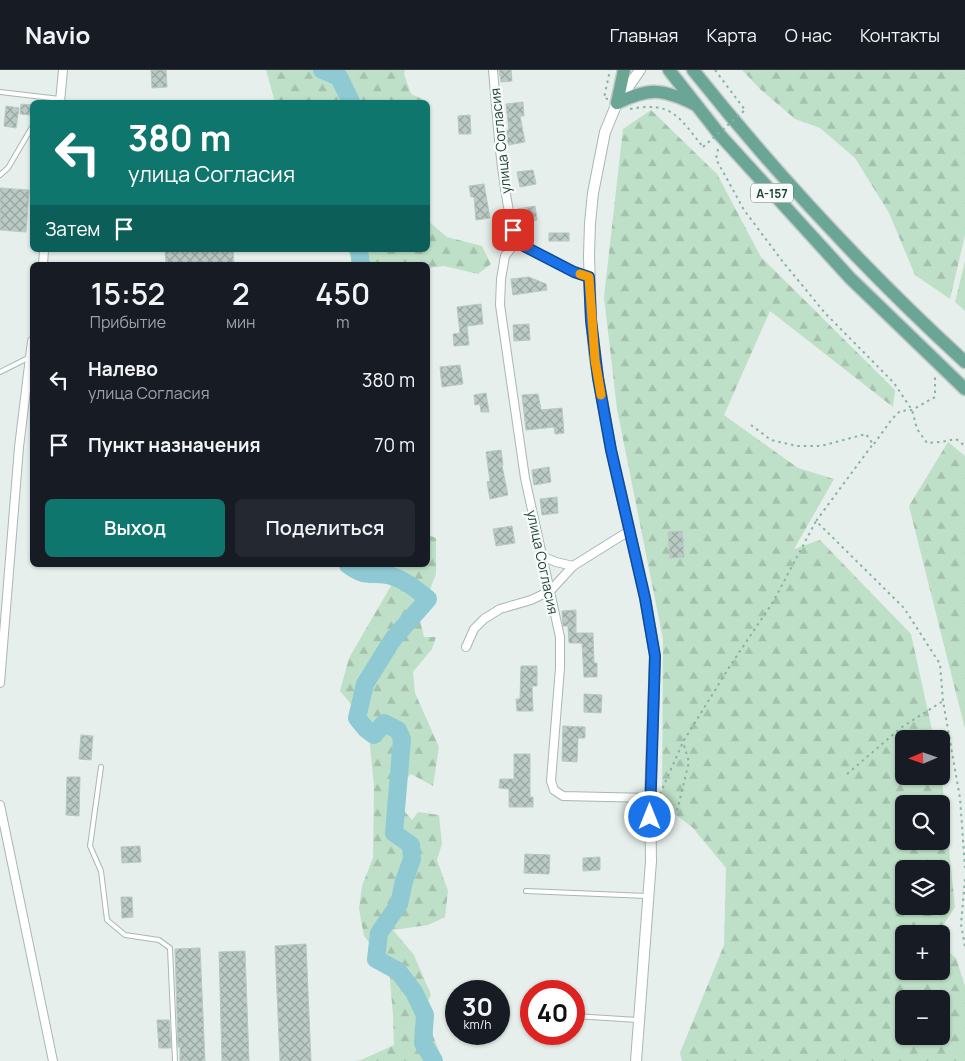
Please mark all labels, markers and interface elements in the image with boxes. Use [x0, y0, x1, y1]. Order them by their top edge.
text: Navio [25, 18, 90, 51]
text: Главная [610, 23, 679, 47]
text: Карта [707, 23, 757, 47]
text: О нас [785, 23, 832, 47]
text: Контакты [860, 23, 940, 47]
street label: улица Согласия [485, 87, 515, 195]
text: 380 m [128, 114, 231, 162]
icon: left [45, 120, 110, 185]
text: улица Согласия [128, 159, 295, 189]
road number: А-157 [751, 184, 793, 202]
pin [492, 209, 534, 251]
icon: arrive [110, 215, 138, 243]
text: Затем [45, 216, 100, 242]
icon: arrive [499, 216, 527, 244]
text: 15:52 [91, 273, 165, 314]
text: 2 [232, 273, 250, 314]
text: 450 [315, 273, 370, 314]
text: Прибытие [90, 311, 166, 333]
text: мин [226, 311, 256, 333]
text: m [336, 311, 350, 333]
text: Налево [88, 356, 158, 382]
icon: left [45, 366, 73, 394]
text: 380 m [362, 367, 415, 393]
text: улица Согласия [88, 382, 210, 404]
icon: arrive [45, 431, 73, 459]
text: Пункт назначения [88, 432, 261, 458]
text: 70 m [374, 432, 415, 458]
button: Выход [45, 499, 225, 557]
button: Поделиться [235, 499, 415, 557]
street label: улица Согласия [523, 508, 563, 616]
north arrow [895, 730, 950, 785]
map controls [895, 730, 950, 1045]
position arrow [623, 790, 675, 842]
button: search [895, 795, 950, 850]
button: layers [895, 860, 950, 915]
button: + [895, 925, 950, 980]
speed limit sign: 40 [520, 980, 585, 1045]
text: 30 [462, 989, 493, 1024]
button: − [895, 990, 950, 1045]
text: km/h [464, 1016, 491, 1033]

